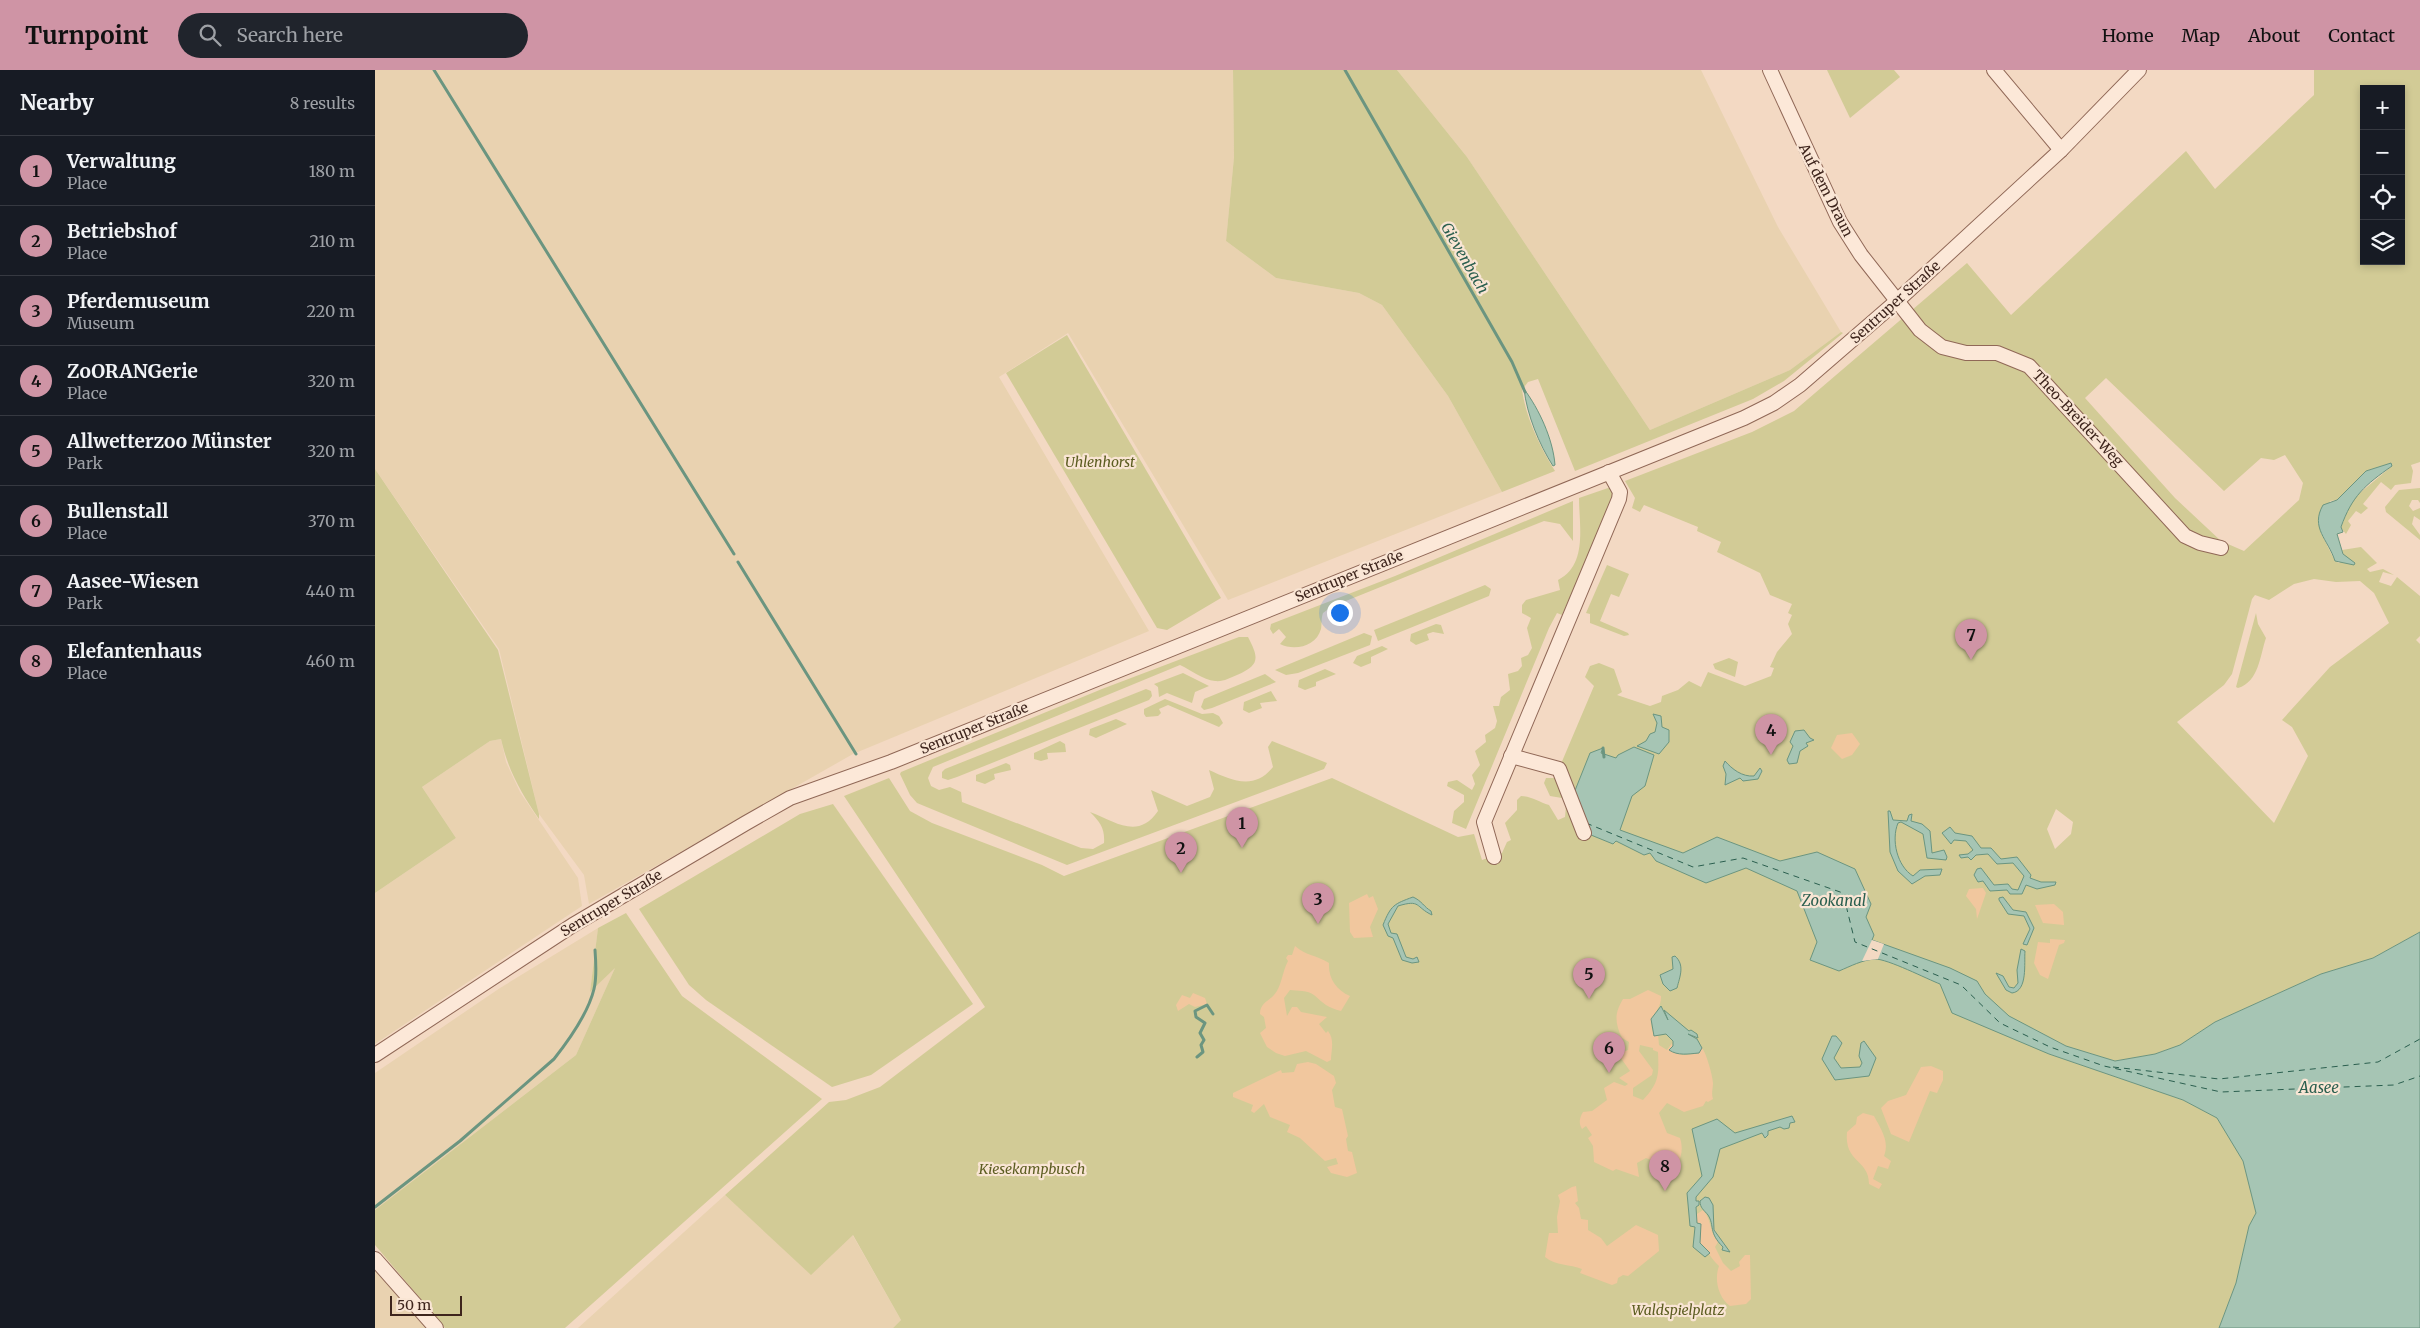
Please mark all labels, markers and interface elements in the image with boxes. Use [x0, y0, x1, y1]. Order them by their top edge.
search box [178, 13, 528, 58]
text: Turnpoint [25, 20, 148, 51]
icon: search [196, 21, 224, 49]
text: Search here [236, 23, 343, 47]
text: Home [2102, 24, 2154, 47]
text: Map [2182, 24, 2220, 47]
text: About [2248, 24, 2300, 47]
text: Contact [2328, 24, 2395, 47]
map controls [2360, 85, 2405, 265]
button: + [2360, 85, 2405, 130]
text: Nearby [20, 89, 94, 116]
text: 8 results [290, 93, 355, 113]
button: − [2360, 130, 2405, 175]
street label: Auf dem Draun [1794, 140, 1857, 239]
text: Verwaltung [67, 149, 176, 173]
text: 1 [32, 161, 40, 181]
text: 180 m [309, 161, 355, 181]
text: Place [67, 173, 107, 193]
button: locate [2360, 175, 2405, 220]
text: Betriebshof [67, 219, 177, 243]
water label: Gievenbach [1437, 219, 1493, 297]
button: layers [2360, 220, 2405, 265]
text: 2 [31, 231, 41, 251]
text: 210 m [310, 231, 355, 251]
text: Place [67, 243, 107, 263]
street label: Sentruper Straße [1846, 257, 1944, 347]
text: Pferdemuseum [67, 289, 210, 313]
text: 3 [31, 301, 41, 321]
text: 220 m [307, 301, 355, 321]
text: Museum [67, 313, 135, 333]
text: ZoORANGerie [67, 359, 198, 383]
street label: Theo-Breider-Weg [2029, 366, 2128, 470]
text: 4 [31, 371, 41, 391]
text: 320 m [307, 371, 355, 391]
text: Place [67, 383, 107, 403]
text: Allwetterzoo Münster [67, 429, 272, 453]
text: 5 [31, 441, 41, 461]
text: 320 m [307, 441, 355, 461]
text: Park [67, 453, 103, 473]
park label: Uhlenhorst [1065, 453, 1135, 471]
text: Bullenstall [67, 499, 168, 523]
text: 6 [31, 511, 41, 531]
text: 370 m [308, 511, 355, 531]
text: Place [67, 523, 107, 543]
street label: Sentruper Straße [1292, 546, 1406, 606]
text: Aasee-Wiesen [67, 569, 199, 593]
text: 7 [31, 581, 41, 601]
text: 440 m [305, 581, 355, 601]
text: Park [67, 593, 103, 613]
your location [1327, 600, 1353, 626]
pin: 7 [1955, 619, 1987, 660]
text: Elefantenhaus [67, 639, 202, 663]
text: 8 [31, 651, 41, 671]
text: 460 m [306, 651, 355, 671]
text: Place [67, 663, 107, 683]
street label: Sentruper Straße [917, 698, 1031, 758]
pin: 4 [1755, 714, 1787, 755]
pin: 1 [1226, 807, 1258, 848]
pin: 2 [1165, 832, 1197, 873]
street label: Sentruper Straße [557, 866, 665, 940]
pin: 3 [1302, 883, 1334, 924]
water label: Zookanal [1801, 891, 1866, 910]
pin: 5 [1573, 958, 1605, 999]
pin: 6 [1593, 1032, 1625, 1073]
water label: Aasee [2298, 1078, 2339, 1097]
pin: 8 [1649, 1150, 1681, 1191]
park label: Kiesekampbusch [978, 1160, 1085, 1178]
scale bar [390, 1293, 463, 1316]
text: 50 m [397, 1296, 431, 1314]
park label: Waldspielplatz [1632, 1301, 1725, 1319]

